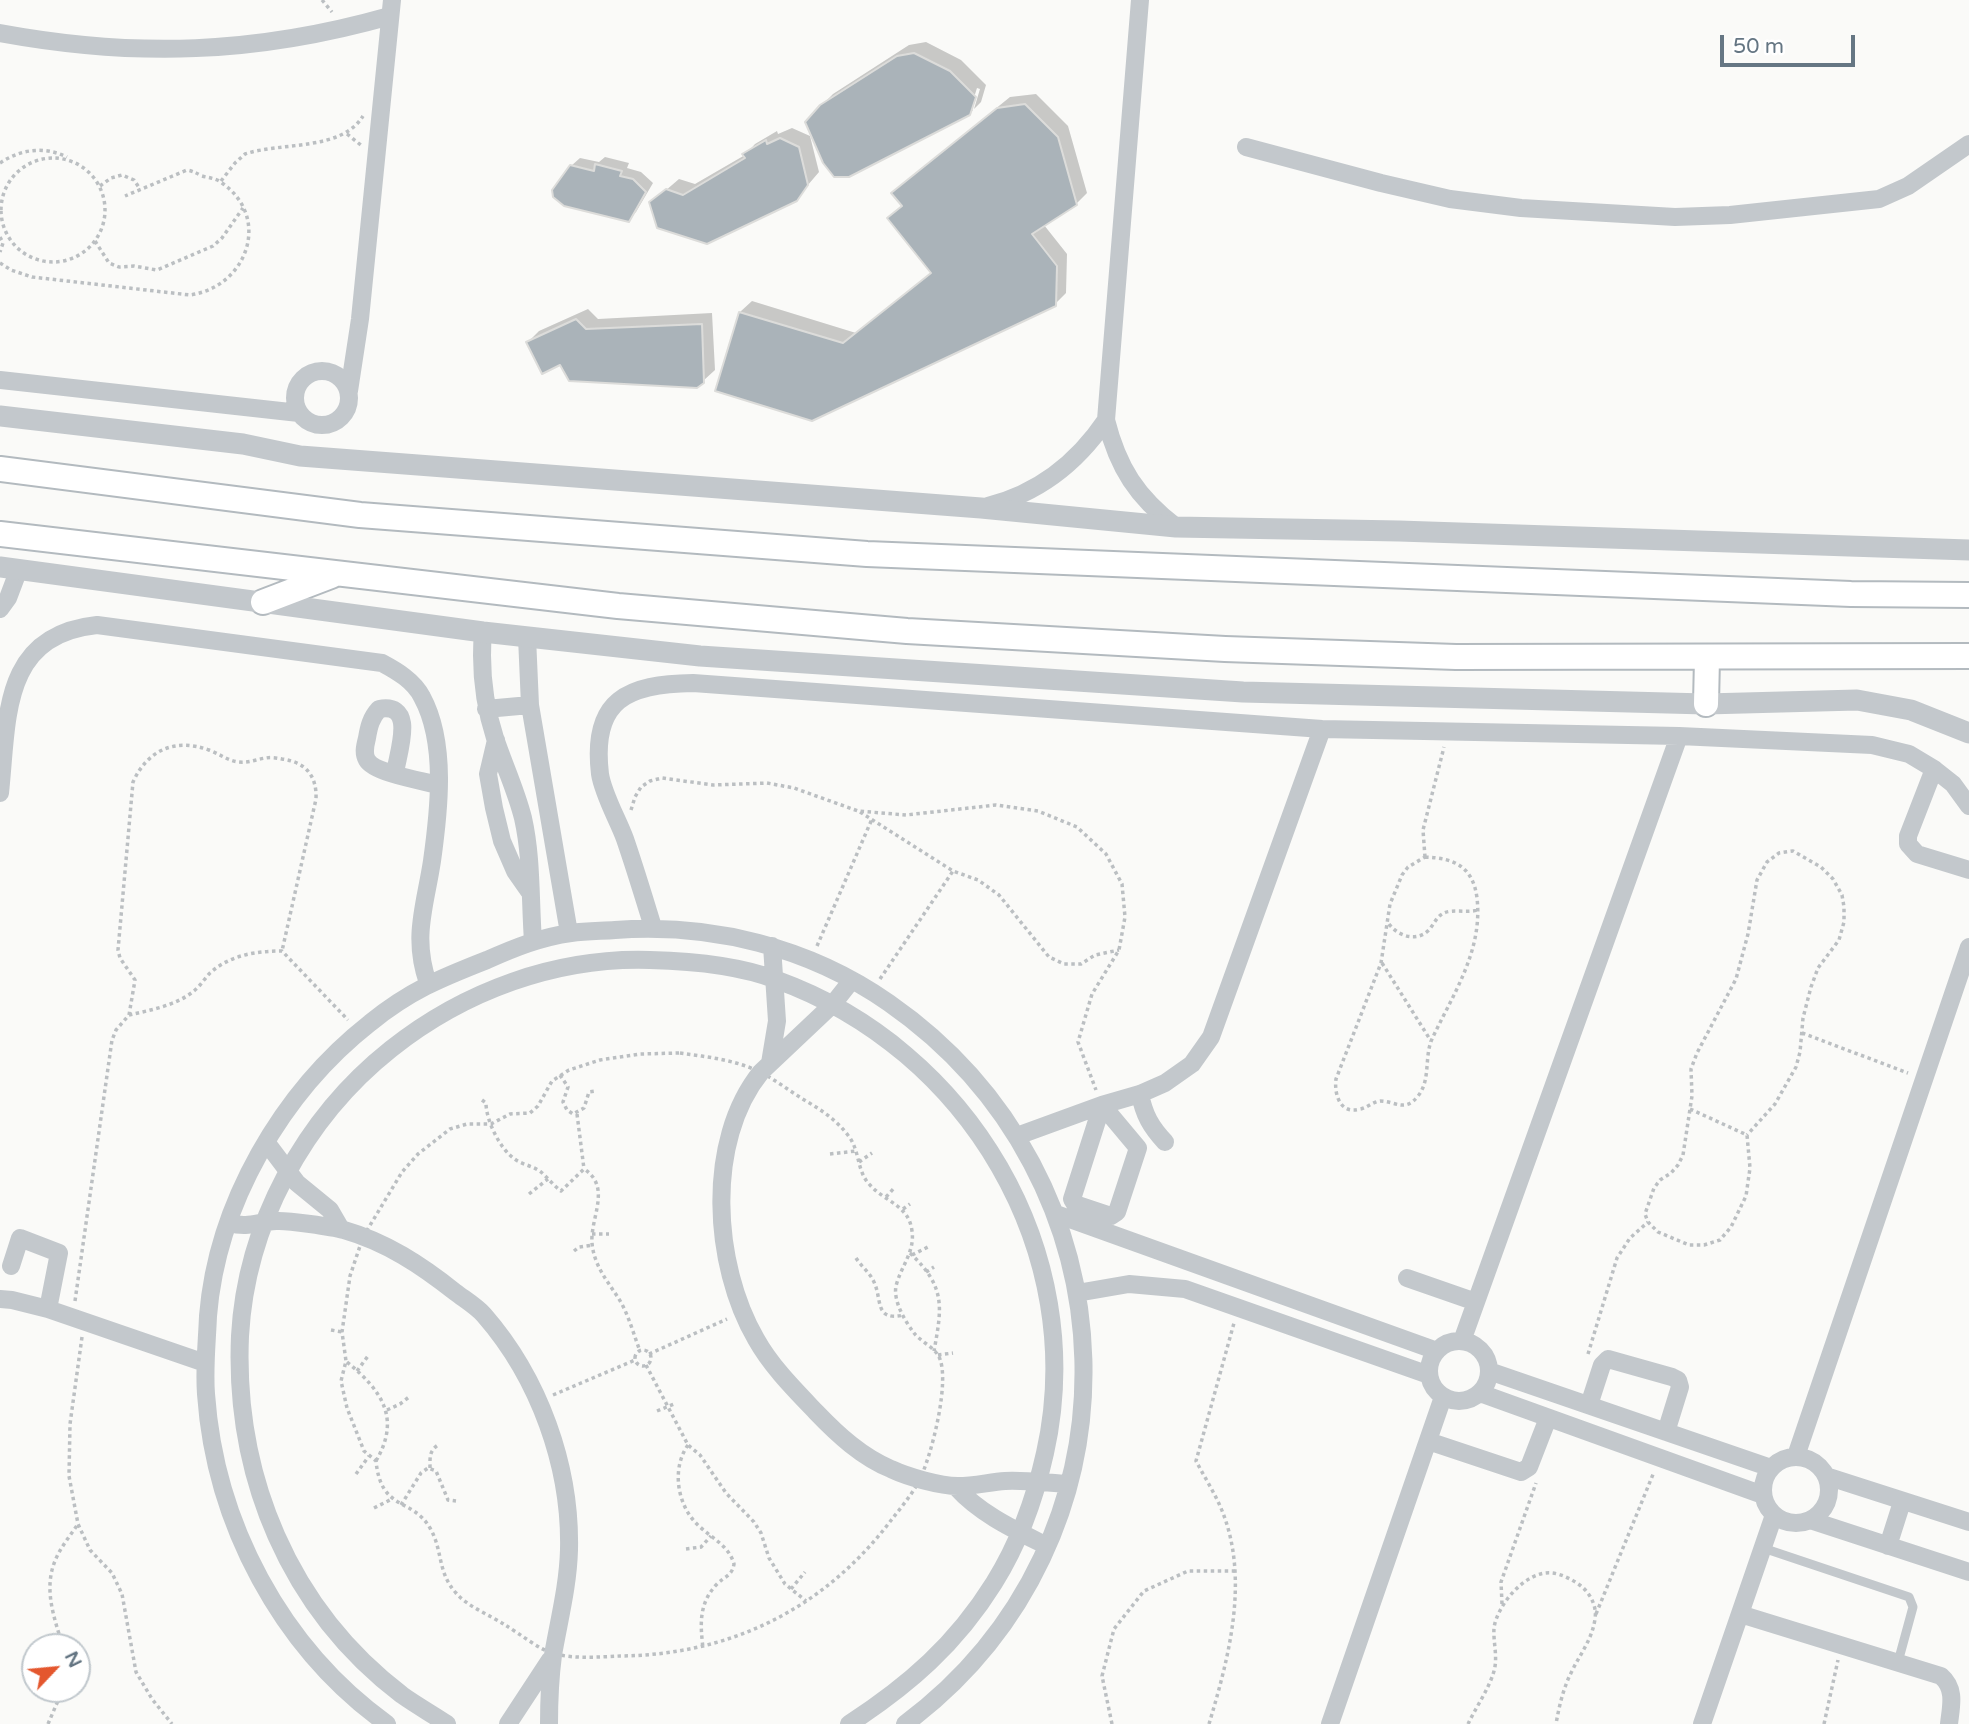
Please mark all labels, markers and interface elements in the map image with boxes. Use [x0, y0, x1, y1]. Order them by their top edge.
scale bar [1724, 21, 1859, 65]
text: 50 m [1733, 34, 1784, 59]
north arrow [21, 1633, 91, 1703]
text: N [60, 1648, 86, 1671]

